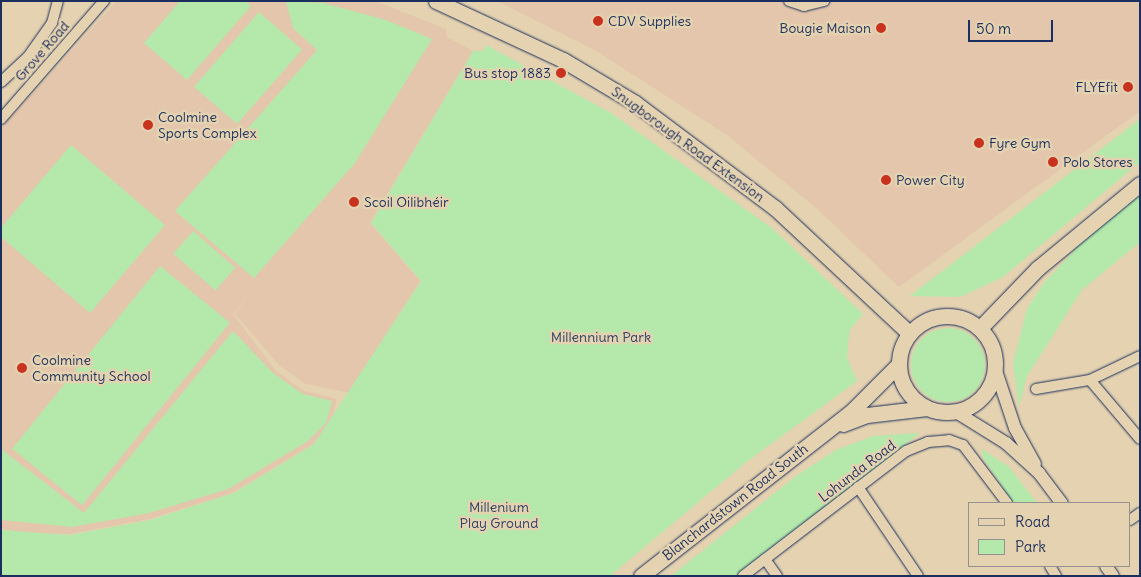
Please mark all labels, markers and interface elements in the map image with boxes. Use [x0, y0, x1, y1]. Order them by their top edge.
scale bar [971, 10, 1056, 42]
place label: CDV Supplies [608, 13, 691, 29]
marker: CDV Supplies [592, 15, 604, 27]
street label: Grove Road [11, 18, 73, 84]
text: 50 m [976, 19, 1011, 38]
place label: Bougie Maison [779, 20, 871, 36]
marker: Bougie Maison [875, 22, 887, 34]
place label: Bus stop 1883 [464, 65, 551, 81]
marker: Bus stop 1883 [555, 67, 567, 79]
place label: FLYEfit [1075, 79, 1118, 95]
marker: FLYEfit [1122, 81, 1134, 93]
street label: Snugborough Road Extension [608, 83, 768, 205]
place label: Coolmine Sports Complex [158, 109, 257, 142]
marker: Coolmine Sports Complex [142, 119, 154, 131]
place label: Fyre Gym [989, 135, 1051, 151]
marker: Fyre Gym [973, 137, 985, 149]
place label: Polo Stores [1063, 154, 1133, 170]
marker: Polo Stores [1047, 156, 1059, 168]
place label: Power City [896, 172, 965, 188]
marker: Power City [880, 174, 892, 186]
place label: Scoil Oilibhéir [364, 194, 449, 210]
marker: Scoil Oilibhéir [348, 196, 360, 208]
park label: Millennium Park [551, 329, 651, 345]
place label: Coolmine Community School [32, 352, 151, 384]
marker: Coolmine Community School [16, 362, 28, 374]
street label: Lohunda Road [815, 437, 899, 505]
street label: Blanchardstown Road South [659, 440, 811, 564]
park label: Millenium Play Ground [460, 499, 538, 532]
legend [968, 502, 1131, 567]
text: Road [1015, 512, 1050, 531]
text: Park [1015, 537, 1046, 556]

